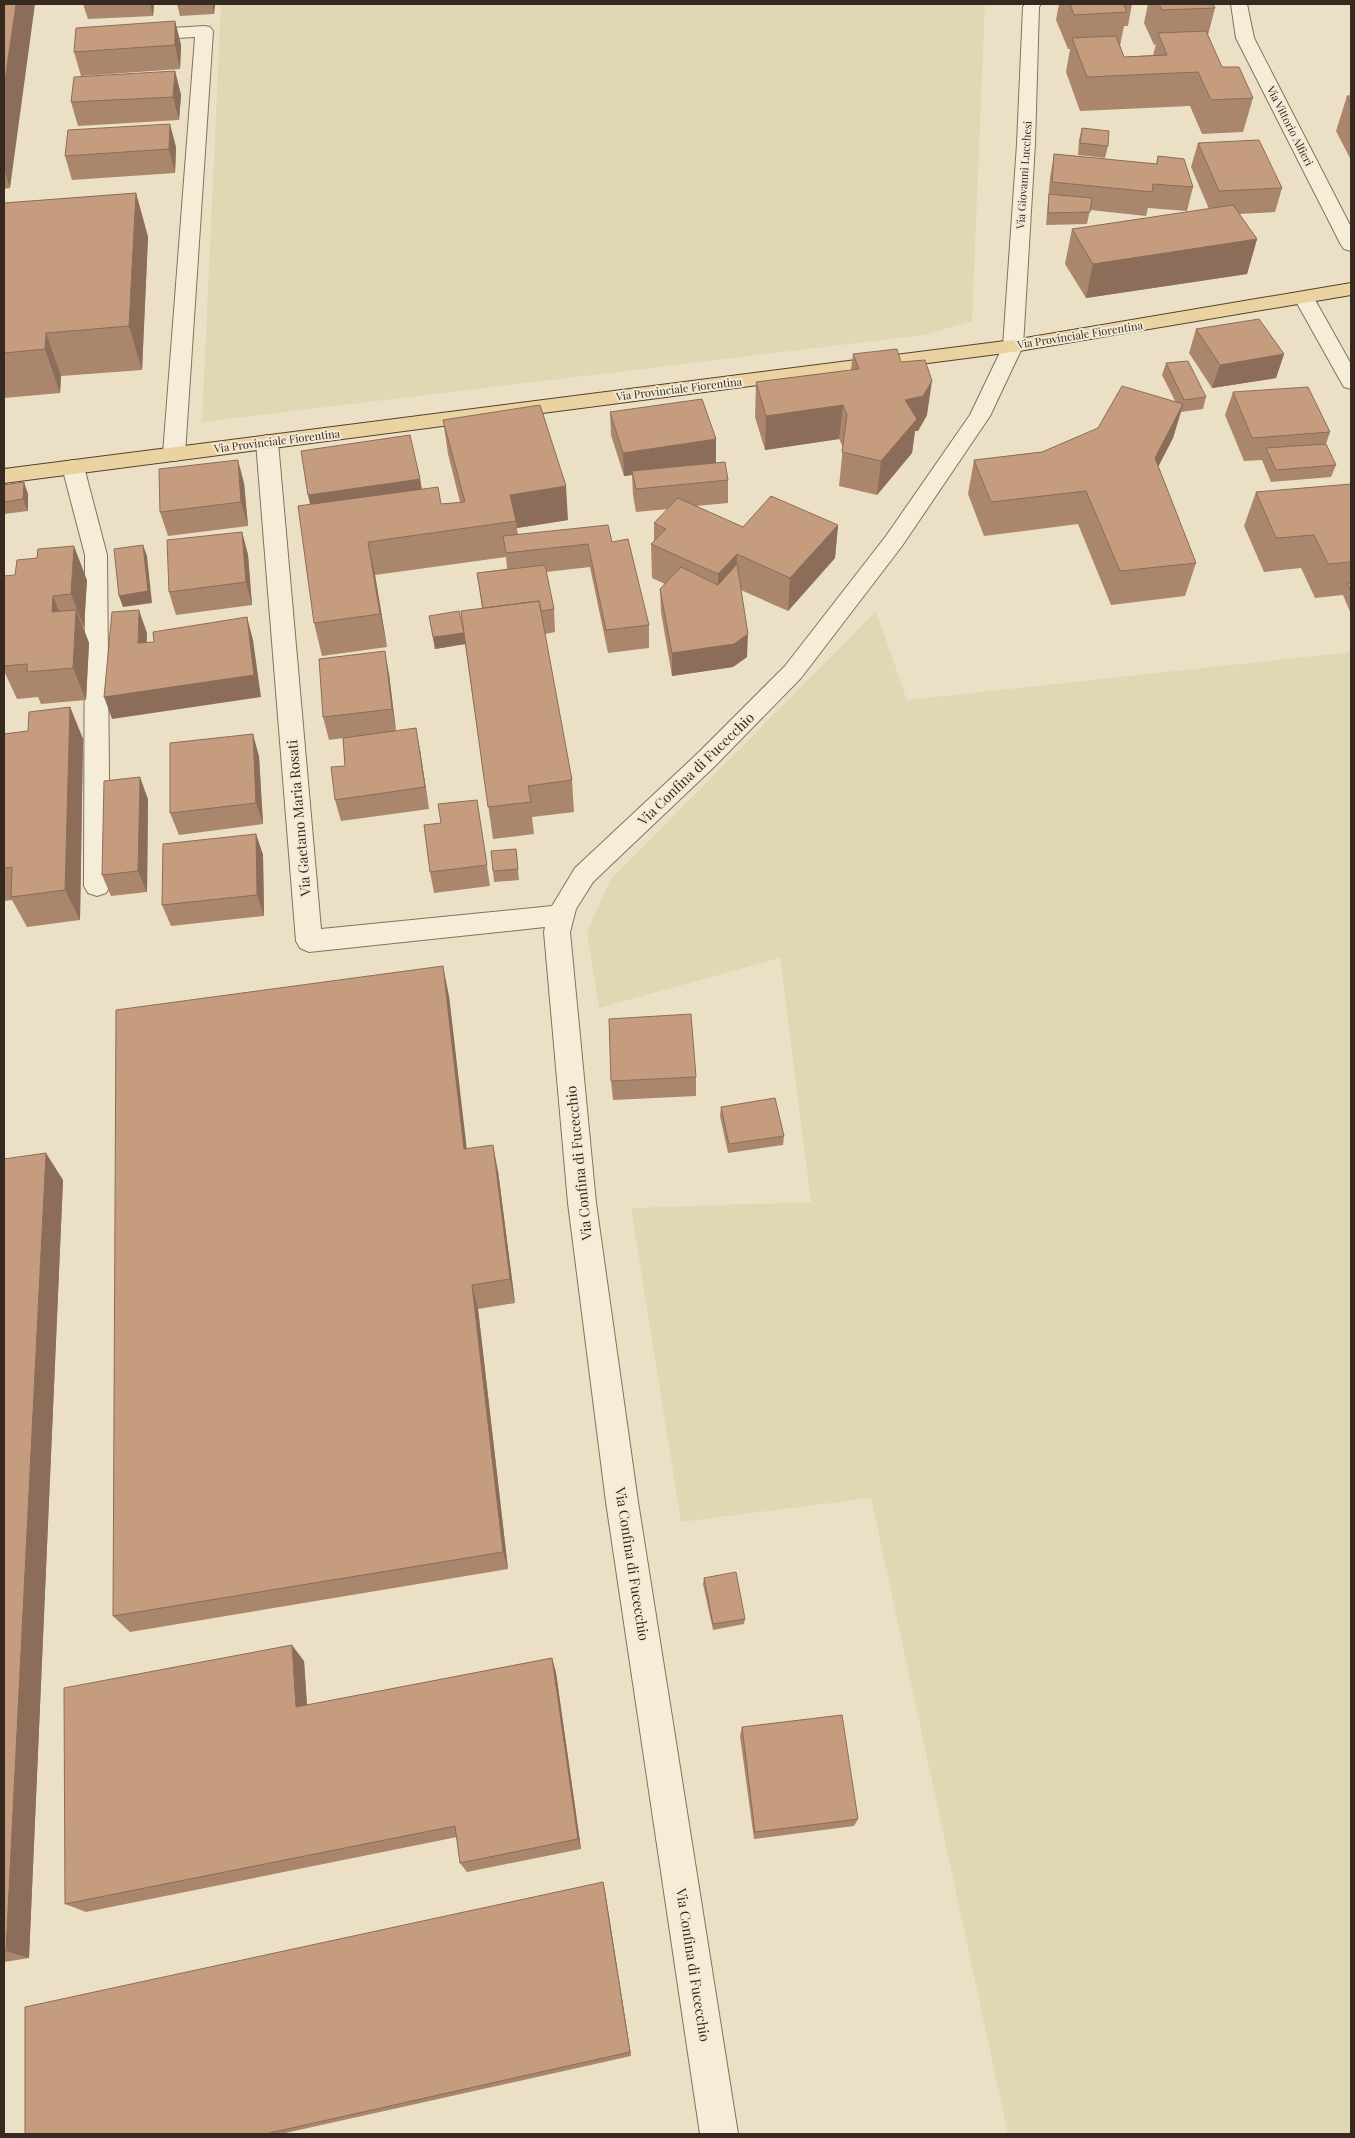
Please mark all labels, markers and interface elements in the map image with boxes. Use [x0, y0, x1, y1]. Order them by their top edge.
street label: Via Vittorio Alfieri [1263, 82, 1317, 168]
street label: Via Giovanni Lucchesi [1012, 120, 1035, 231]
street label: Via Provinciale Fiorentina [1015, 317, 1144, 352]
street label: Via Provinciale Fiorentina [614, 373, 743, 404]
street label: Via Provinciale Fiorentina [212, 425, 341, 456]
street label: Via Confina di Fucecchio [633, 708, 758, 830]
street label: Via Gaetano Maria Rosati [282, 739, 315, 898]
street label: Via Confina di Fucecchio [561, 1085, 596, 1242]
street label: Via Confina di Fucecchio [611, 1485, 654, 1642]
street label: Via Confina di Fucecchio [672, 1886, 715, 2043]

